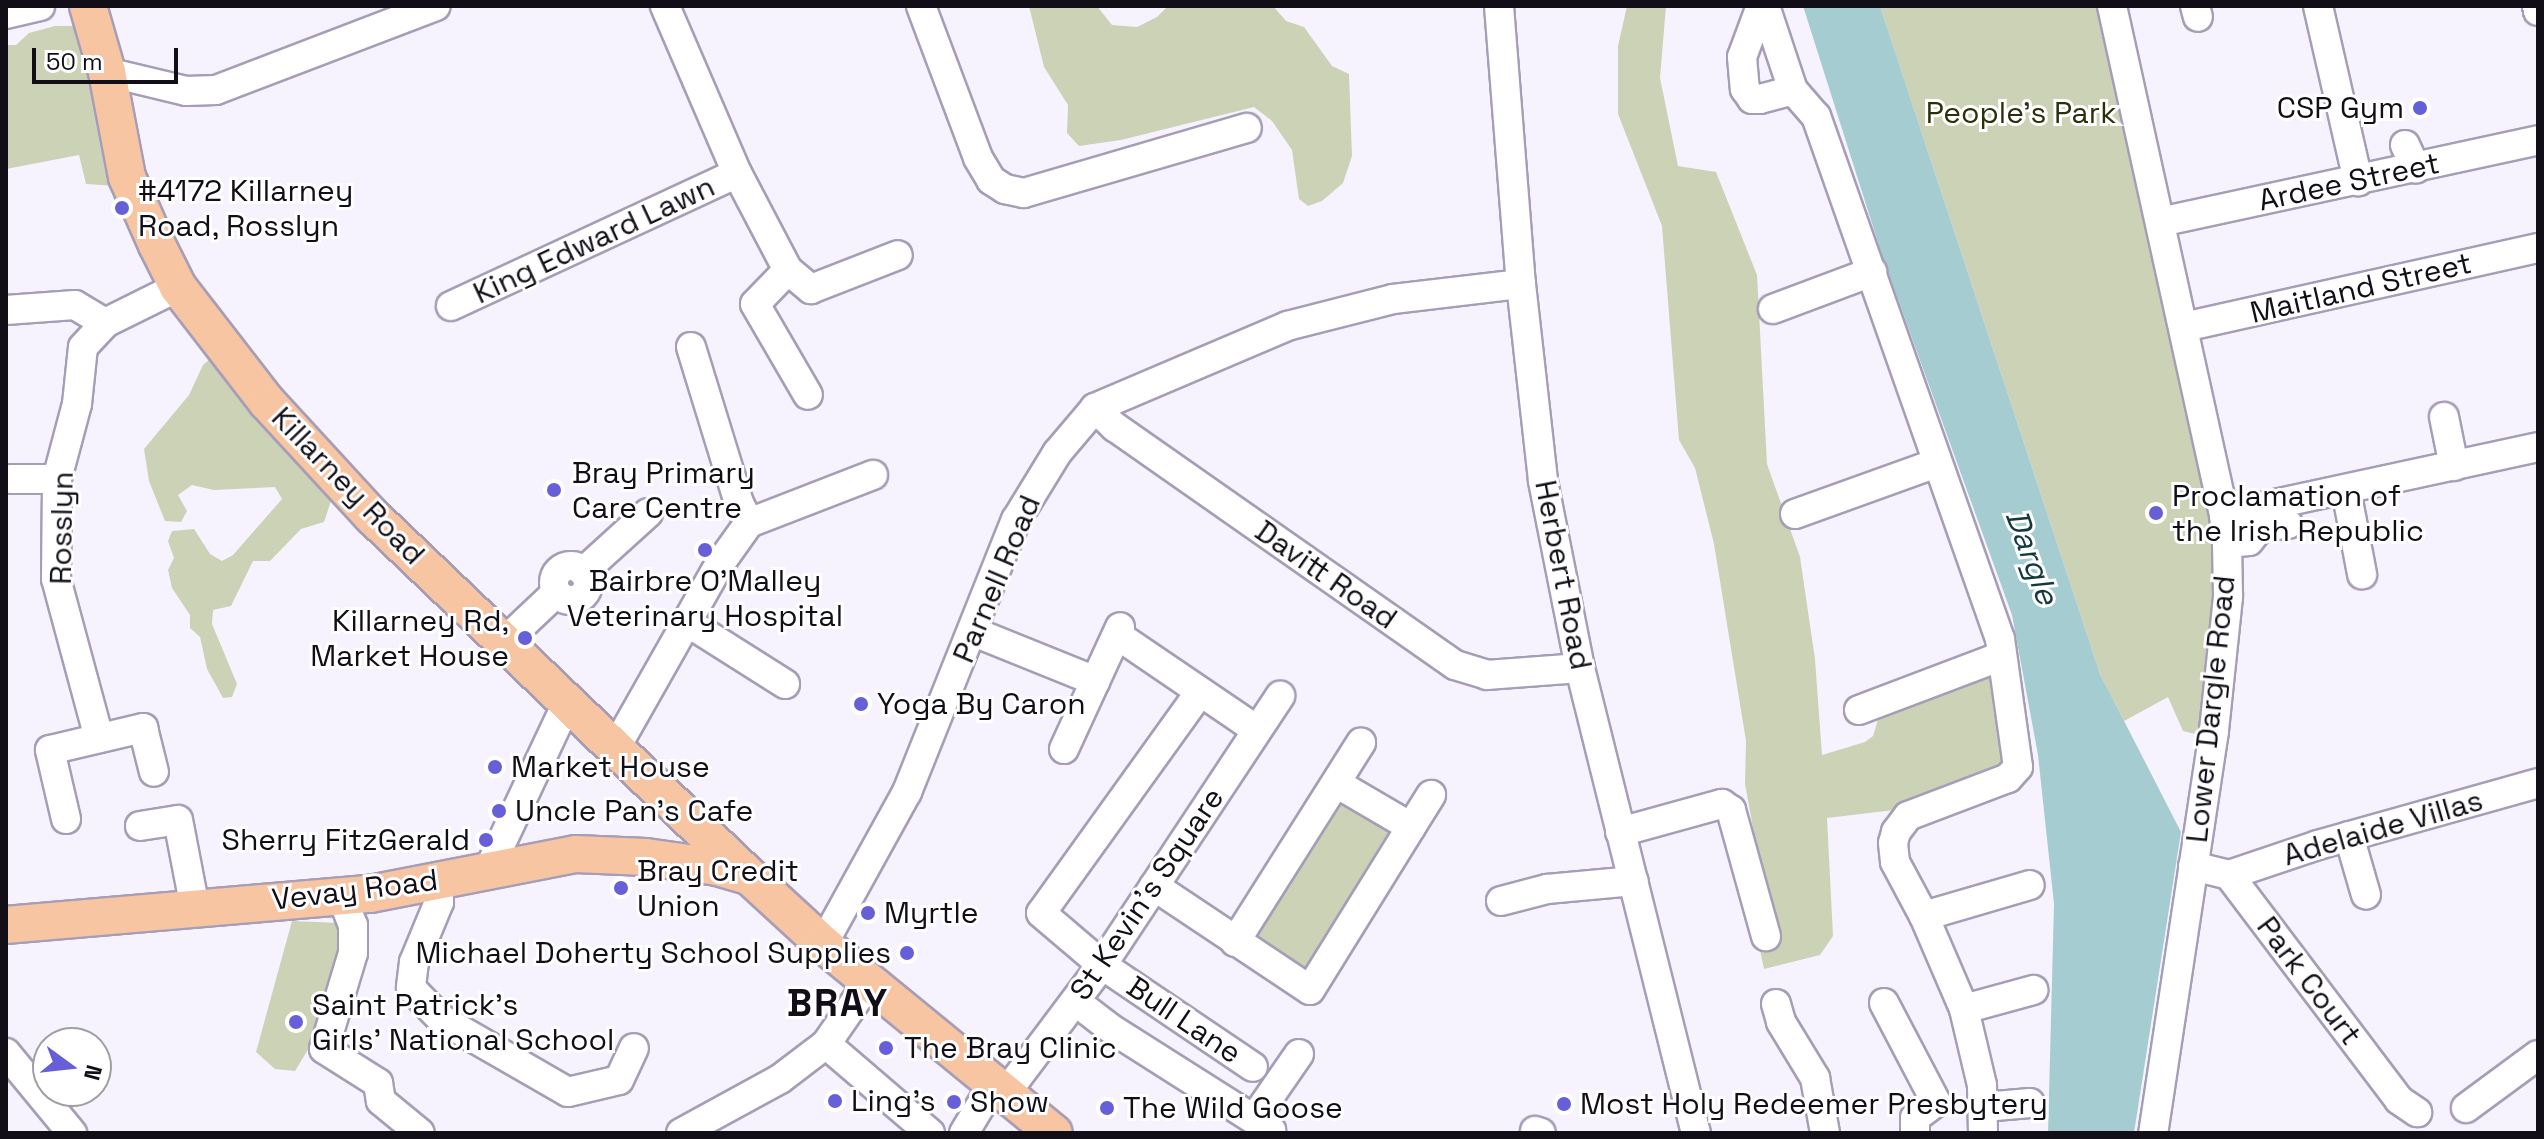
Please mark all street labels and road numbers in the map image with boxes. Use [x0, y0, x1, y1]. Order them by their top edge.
street label: Ardee Street [2255, 145, 2443, 219]
street label: King Edward Lawn [468, 168, 720, 312]
street label: Maitland Street [2247, 245, 2475, 331]
street label: Killarney Road [264, 400, 432, 572]
street label: Rosslyn [43, 471, 81, 585]
street label: Herbert Road [1527, 477, 1599, 673]
street label: Parnell Road [946, 490, 1048, 668]
street label: Davitt Road [1248, 513, 1404, 637]
street label: Lower Dargle Road [2179, 574, 2243, 844]
street label: St Kevin's Square [1063, 781, 1231, 1007]
street label: Adelaide Villas [2279, 782, 2487, 874]
street label: Vevay Road [270, 862, 440, 918]
street label: Park Court [2249, 910, 2369, 1052]
street label: Bull Lane [1120, 969, 1248, 1071]

